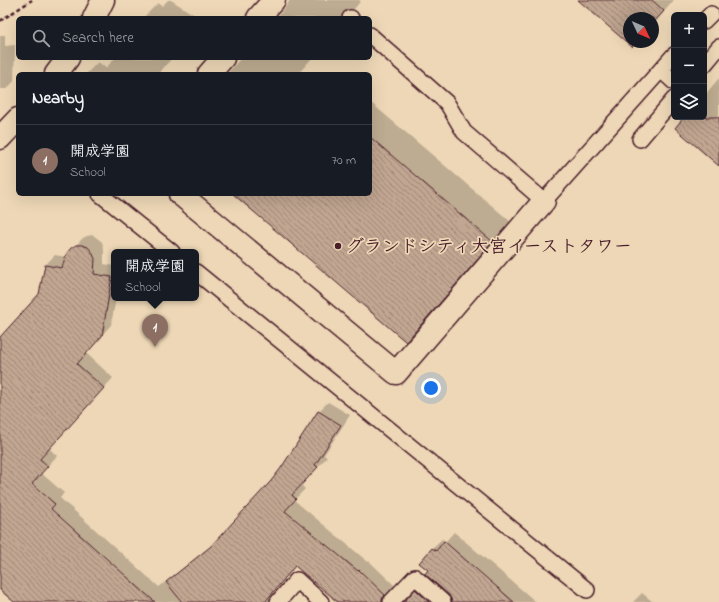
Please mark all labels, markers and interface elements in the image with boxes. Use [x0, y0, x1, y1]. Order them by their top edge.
north arrow [623, 12, 659, 48]
map controls [671, 12, 707, 120]
button: + [671, 12, 707, 48]
search box [16, 16, 372, 60]
icon: search [30, 27, 52, 49]
text: Search here [62, 27, 134, 49]
button: − [671, 48, 707, 84]
button: layers [671, 84, 707, 120]
text: Nearby [32, 86, 84, 111]
text: 開成学園 [70, 141, 130, 163]
text: 1 [43, 151, 47, 170]
text: 70 m [332, 151, 356, 170]
text: School [70, 163, 106, 182]
place label: グランドシティ大宮イーストタワー [346, 235, 632, 261]
marker: グランドシティ大宮イーストタワー [333, 241, 343, 251]
popup [111, 249, 199, 301]
text: 開成学園 [125, 256, 185, 278]
text: School [125, 278, 161, 297]
pin: 1 [142, 314, 168, 347]
your location [421, 378, 441, 398]

